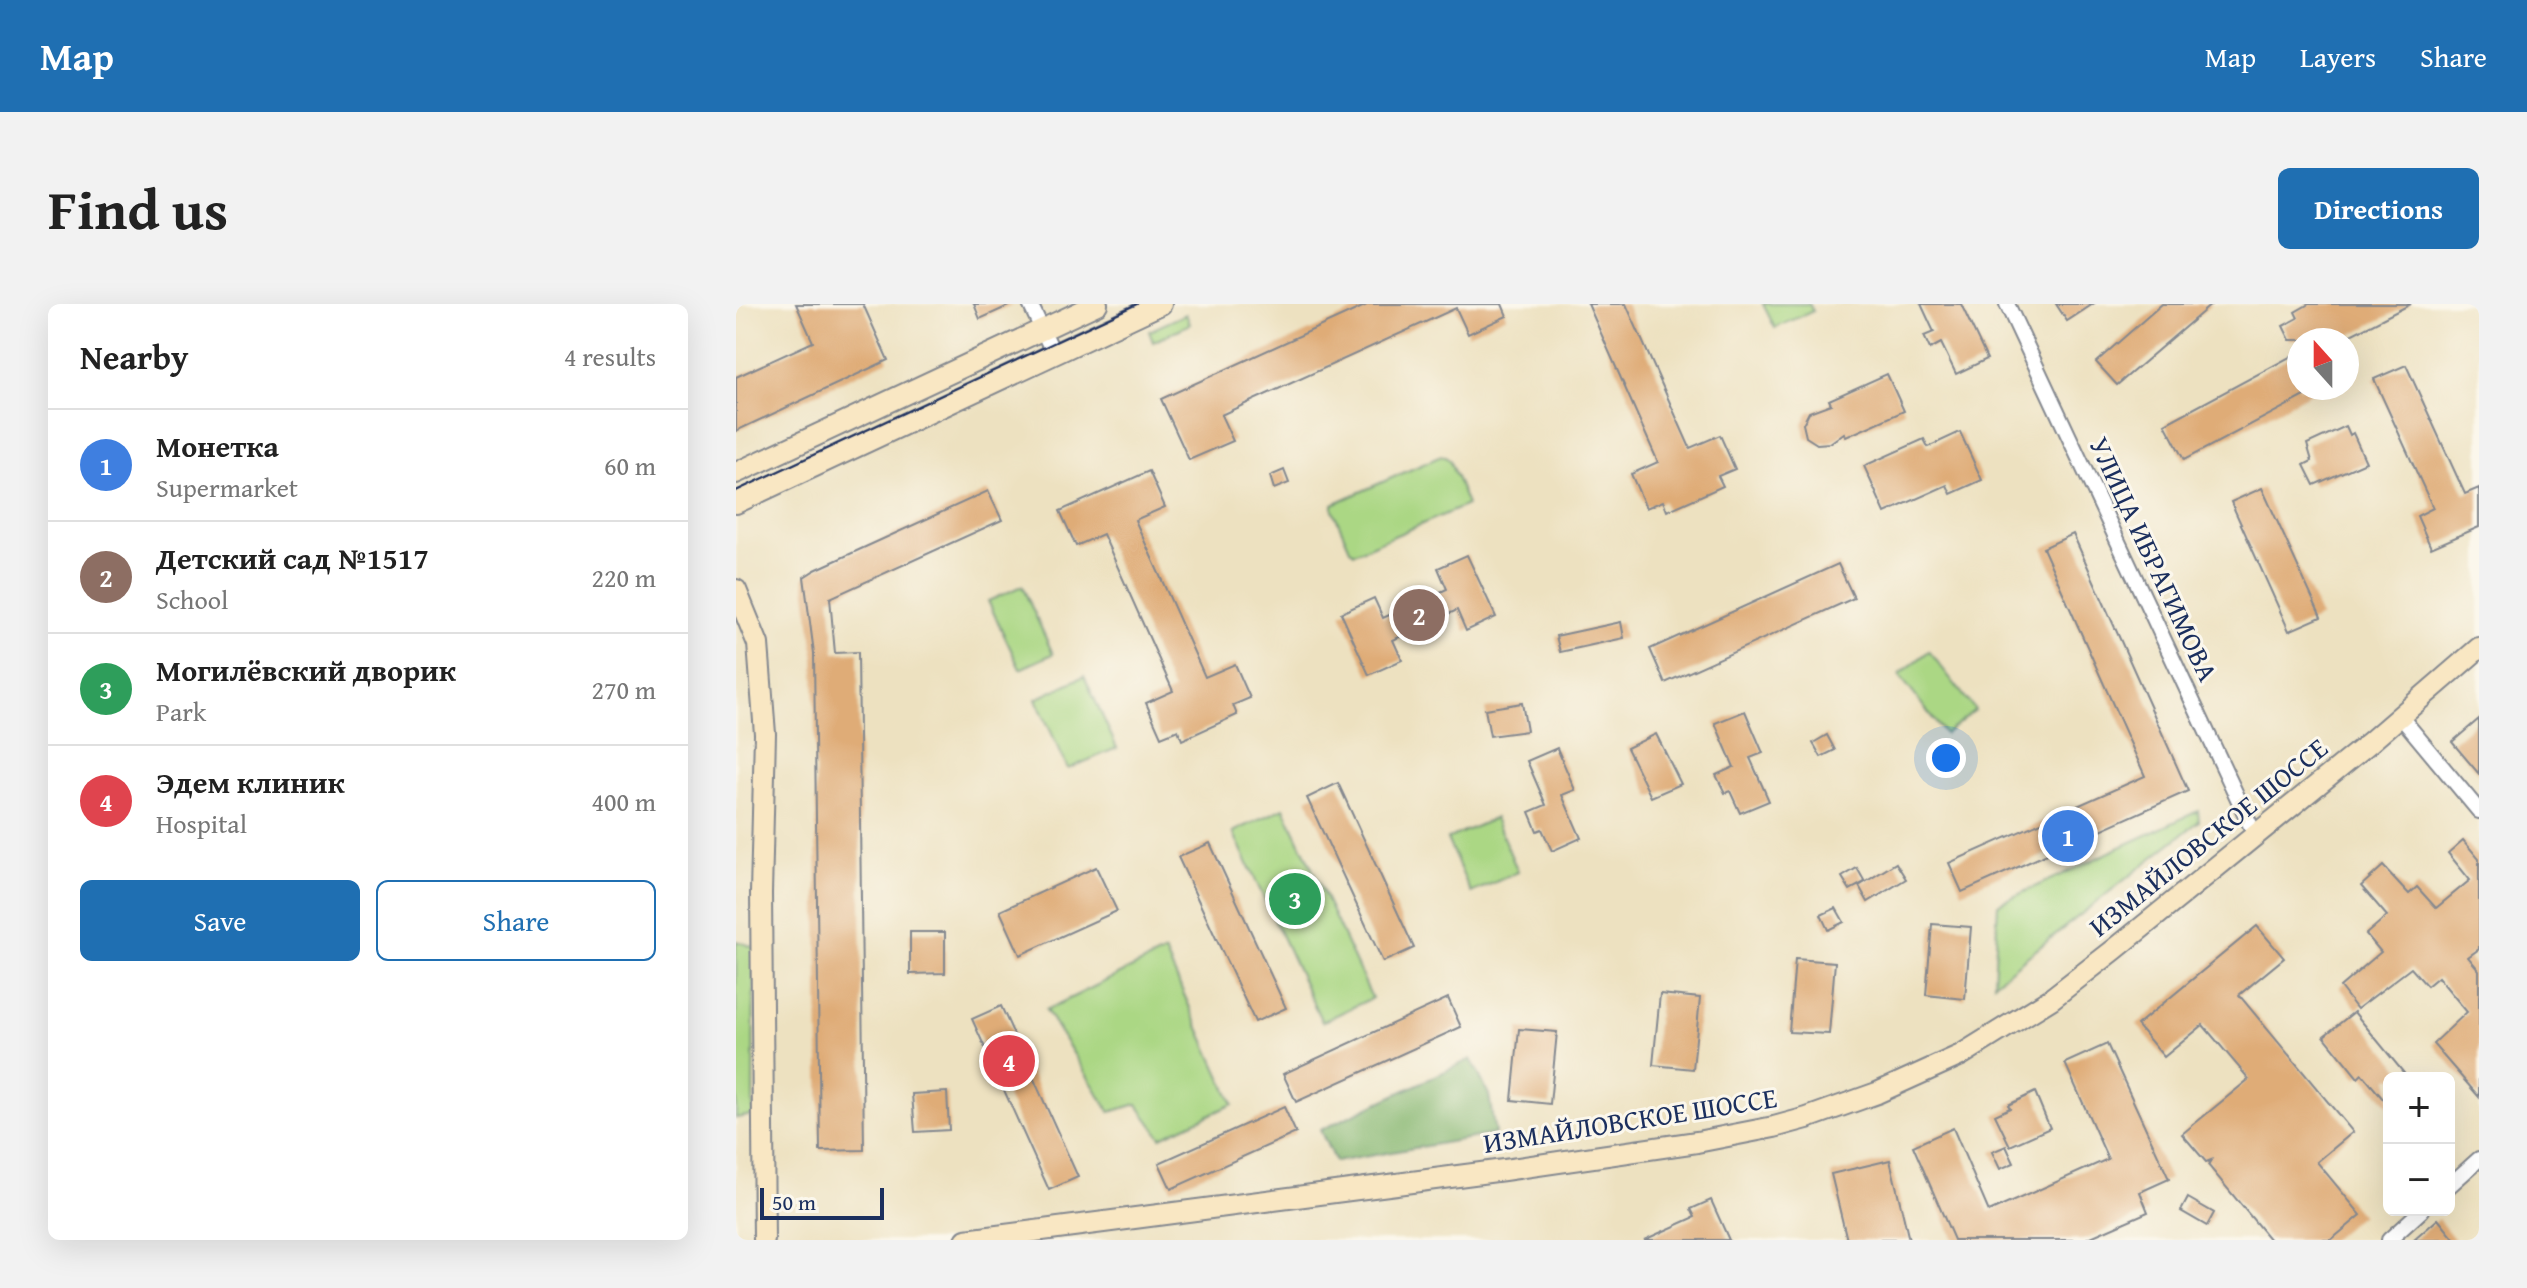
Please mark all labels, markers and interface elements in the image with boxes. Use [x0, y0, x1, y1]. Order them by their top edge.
text: Map [40, 28, 114, 84]
text: Map [2205, 36, 2256, 77]
text: Layers [2300, 36, 2376, 77]
text: Share [2420, 36, 2487, 77]
text: Find us [48, 167, 228, 250]
button: Directions [2278, 168, 2479, 249]
north arrow [2287, 328, 2359, 400]
text: Nearby [80, 332, 189, 381]
text: 4 results [564, 337, 656, 376]
text: Монетка [156, 424, 279, 468]
street label: УЛИЦА ИБРАГИМОВА [2080, 430, 2229, 688]
text: 1 [99, 446, 113, 485]
text: 60 m [604, 446, 656, 485]
text: Supermarket [156, 468, 298, 507]
text: Детский сад №1517 [156, 536, 429, 580]
text: 2 [99, 558, 113, 597]
text: 220 m [591, 558, 656, 597]
text: School [156, 580, 228, 619]
pin: 2 [1393, 585, 1445, 645]
text: Могилёвский дворик [156, 648, 456, 692]
text: 3 [99, 670, 113, 709]
text: 270 m [591, 670, 656, 709]
text: Park [156, 692, 206, 731]
street label: ИЗМАЙЛОВСКОЕ ШОССЕ [2080, 727, 2336, 946]
your location [1926, 738, 1966, 778]
text: Эдем клиник [156, 760, 345, 804]
text: 4 [99, 782, 113, 821]
text: 400 m [591, 782, 656, 821]
text: Hospital [156, 804, 247, 843]
pin: 1 [2042, 806, 2094, 866]
pin: 3 [1269, 869, 1321, 929]
button: Save [80, 880, 360, 961]
button: Share [376, 880, 656, 961]
pin: 4 [983, 1031, 1035, 1091]
map controls [2383, 1072, 2455, 1216]
button: + [2383, 1072, 2455, 1144]
street label: ИЗМАЙЛОВСКОЕ ШОССЕ [1480, 1076, 1780, 1163]
button: − [2383, 1144, 2455, 1216]
scale bar [760, 1184, 884, 1220]
text: 50 m [772, 1186, 816, 1218]

